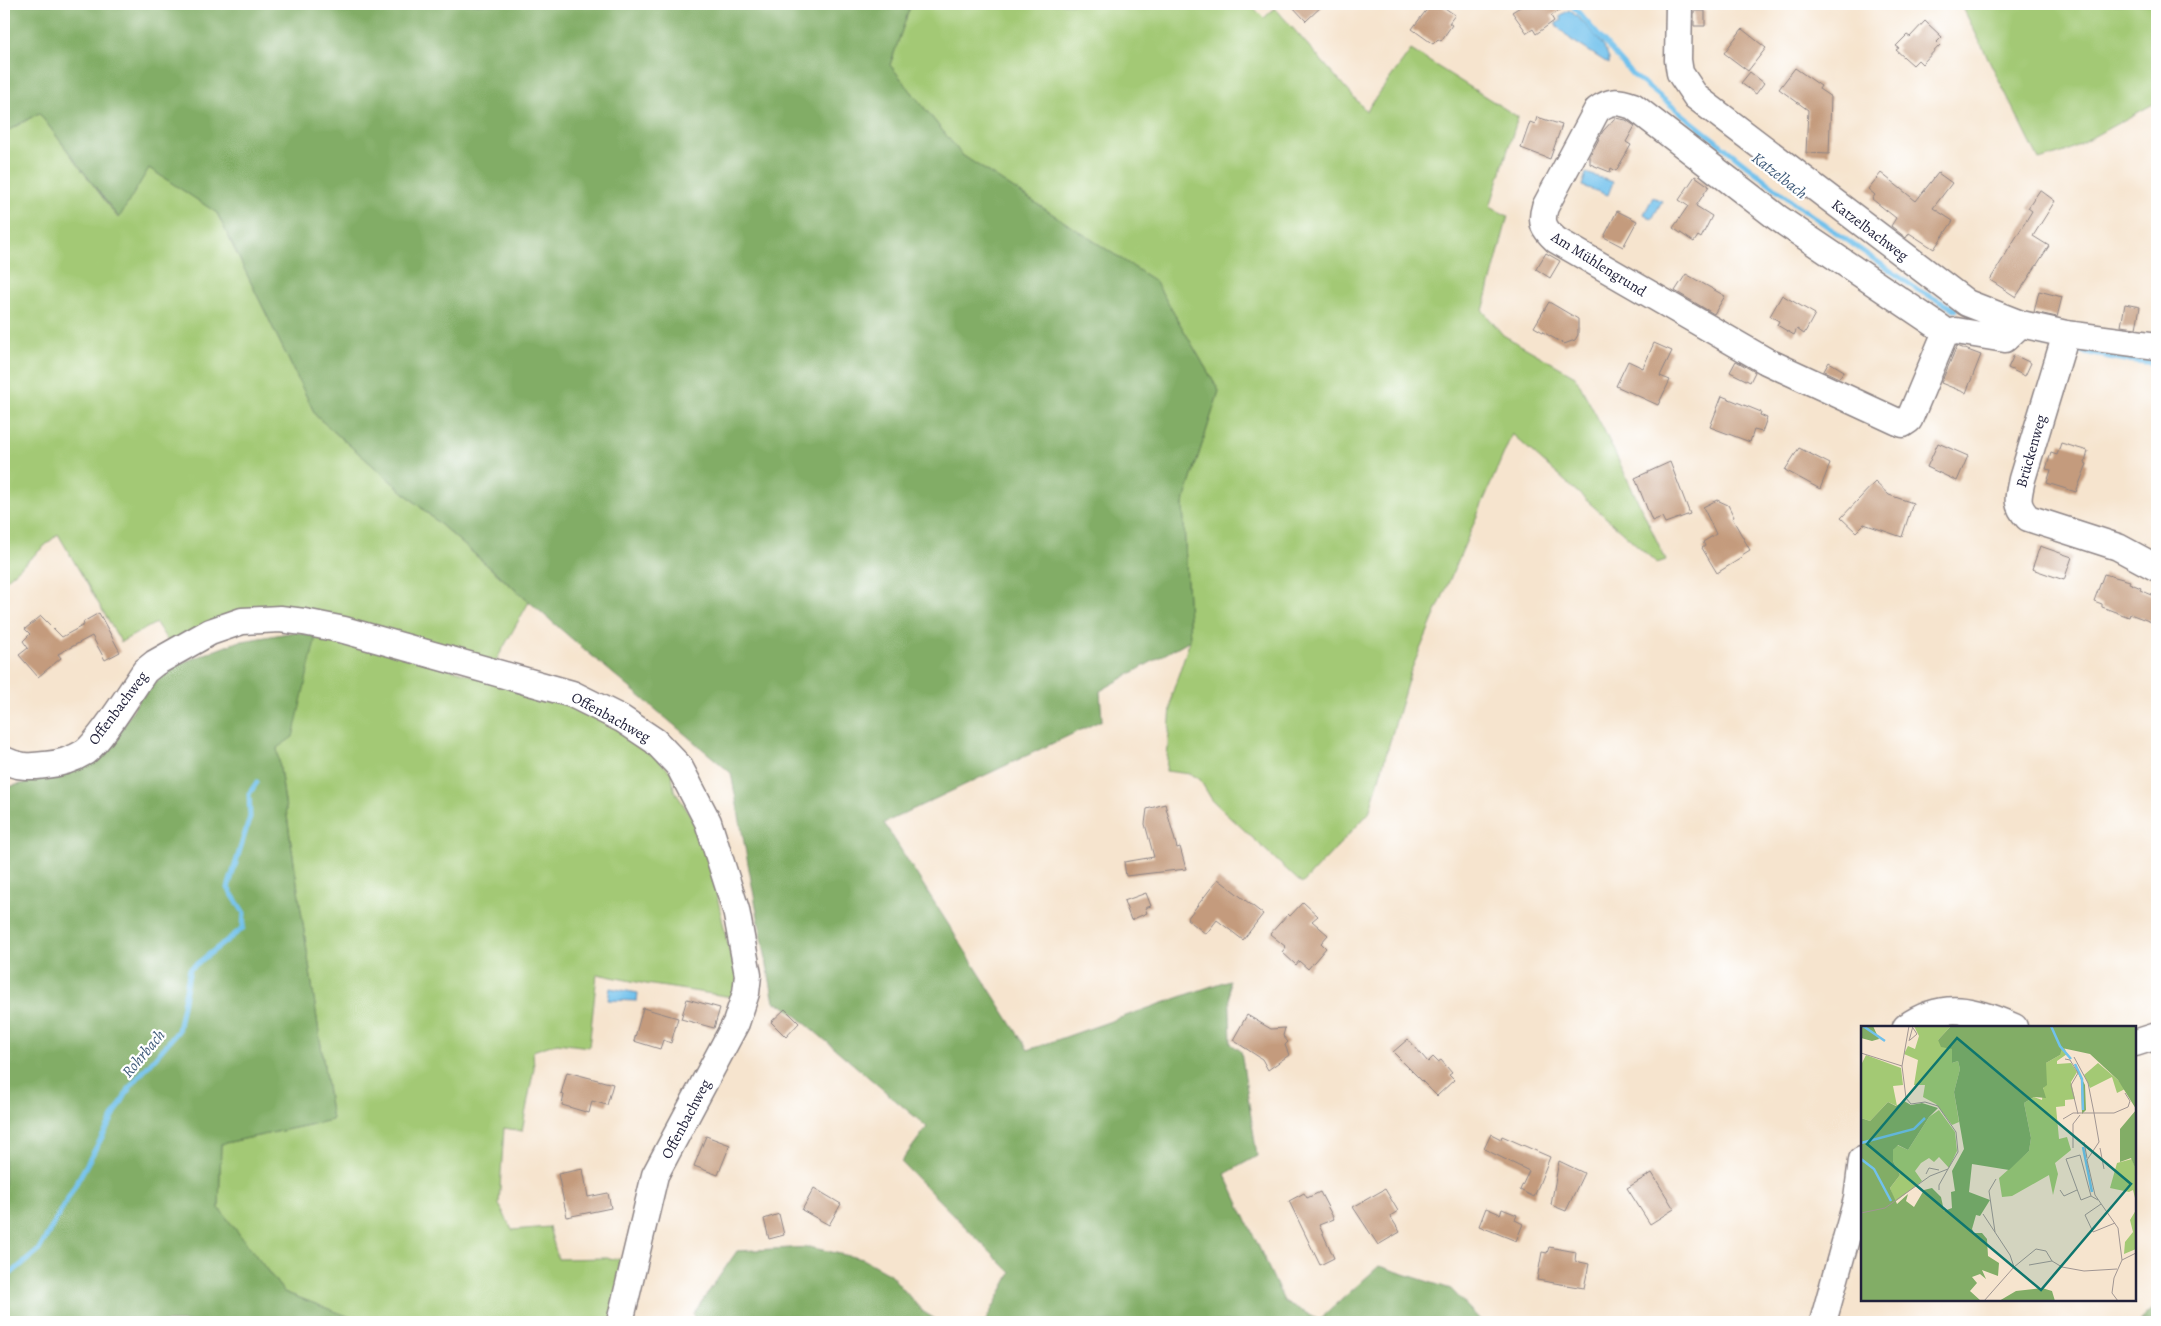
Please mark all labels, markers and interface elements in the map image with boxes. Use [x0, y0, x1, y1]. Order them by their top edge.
water label: Katzelbach [1747, 147, 1812, 205]
street label: Katzelbachweg [1827, 194, 1913, 266]
street label: Am Mühlengrund [1547, 226, 1651, 302]
street label: Brückenweg [2011, 412, 2051, 490]
street label: Offenbachweg [84, 667, 153, 749]
street label: Offenbachweg [568, 687, 655, 747]
water label: Rohrbach [117, 1025, 171, 1082]
inset map [1861, 1026, 2136, 1301]
street label: Offenbachweg [657, 1075, 716, 1162]

